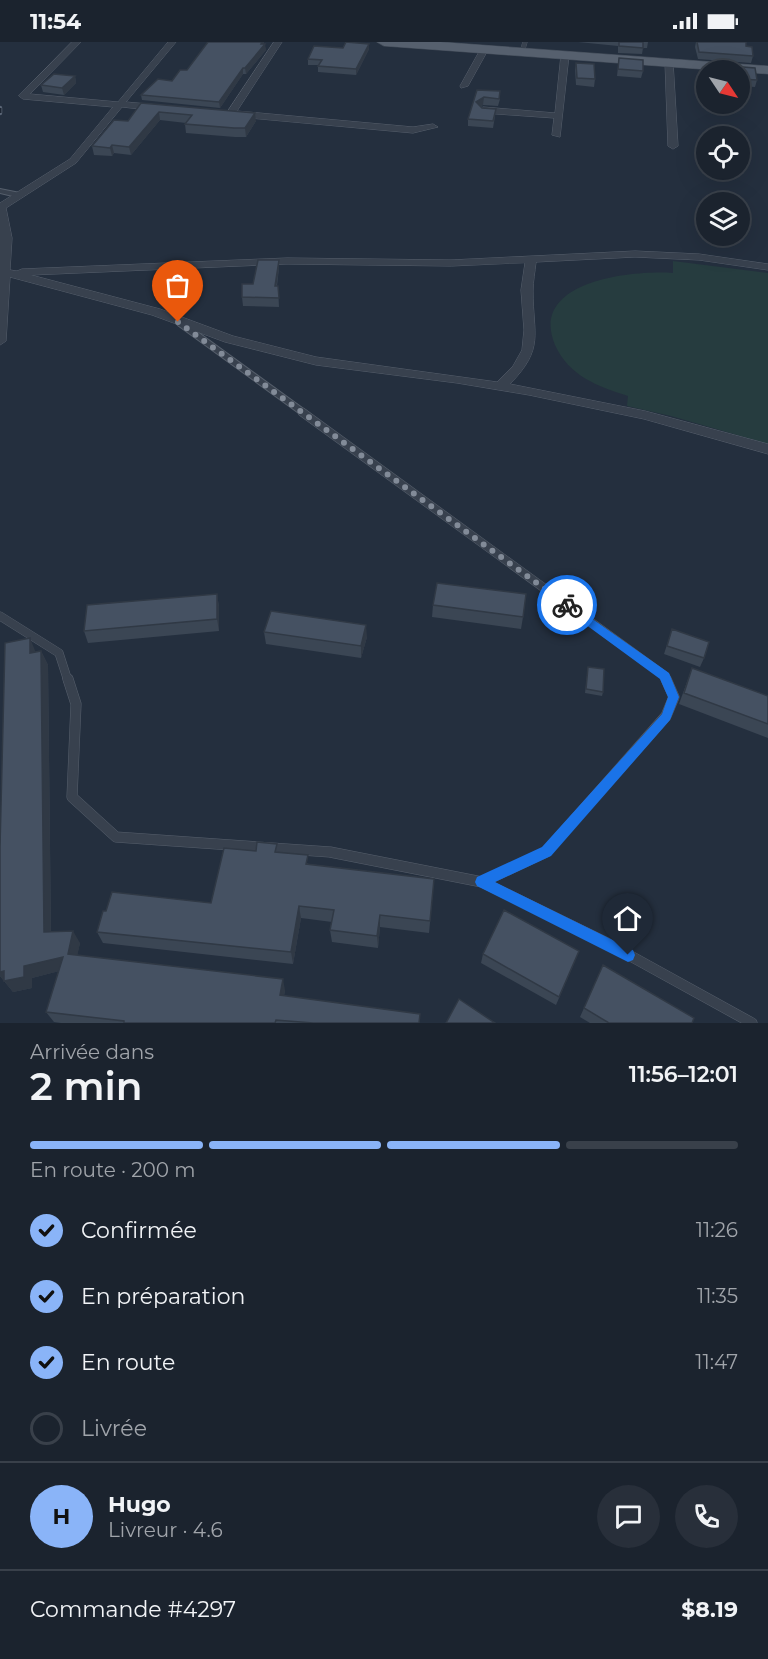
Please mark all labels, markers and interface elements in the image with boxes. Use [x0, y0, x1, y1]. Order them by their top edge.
text: 11:54 [30, 8, 81, 35]
north arrow [696, 60, 750, 114]
map controls [696, 60, 750, 246]
button: locate [696, 126, 750, 180]
button: layers [696, 192, 750, 246]
pin [152, 260, 203, 322]
icon: bag [161, 269, 194, 302]
courier [537, 575, 597, 635]
icon: bike [551, 589, 584, 622]
pin [602, 893, 653, 955]
icon: home [611, 902, 644, 935]
text: Arrivée dans [30, 1040, 154, 1064]
text: 11:56–12:01 [629, 1061, 738, 1088]
text: 2 min [30, 1062, 143, 1110]
text: En route · 200 m [30, 1158, 196, 1182]
icon: check [30, 1214, 63, 1247]
text: Confirmée [81, 1217, 197, 1244]
text: 11:26 [696, 1218, 738, 1242]
icon: check [30, 1280, 63, 1313]
text: En préparation [81, 1283, 245, 1310]
text: 11:35 [697, 1284, 738, 1308]
icon: check [30, 1346, 63, 1379]
text: En route [81, 1349, 175, 1376]
text: 11:47 [695, 1350, 738, 1374]
text: Livrée [81, 1415, 147, 1442]
button: chat [597, 1485, 660, 1548]
button: phone [675, 1485, 738, 1548]
text: Hugo [108, 1491, 171, 1518]
text: H [53, 1503, 70, 1530]
text: Livreur · 4.6 [108, 1518, 223, 1542]
text: Commande #4297 [30, 1596, 236, 1623]
text: $8.19 [681, 1596, 738, 1623]

